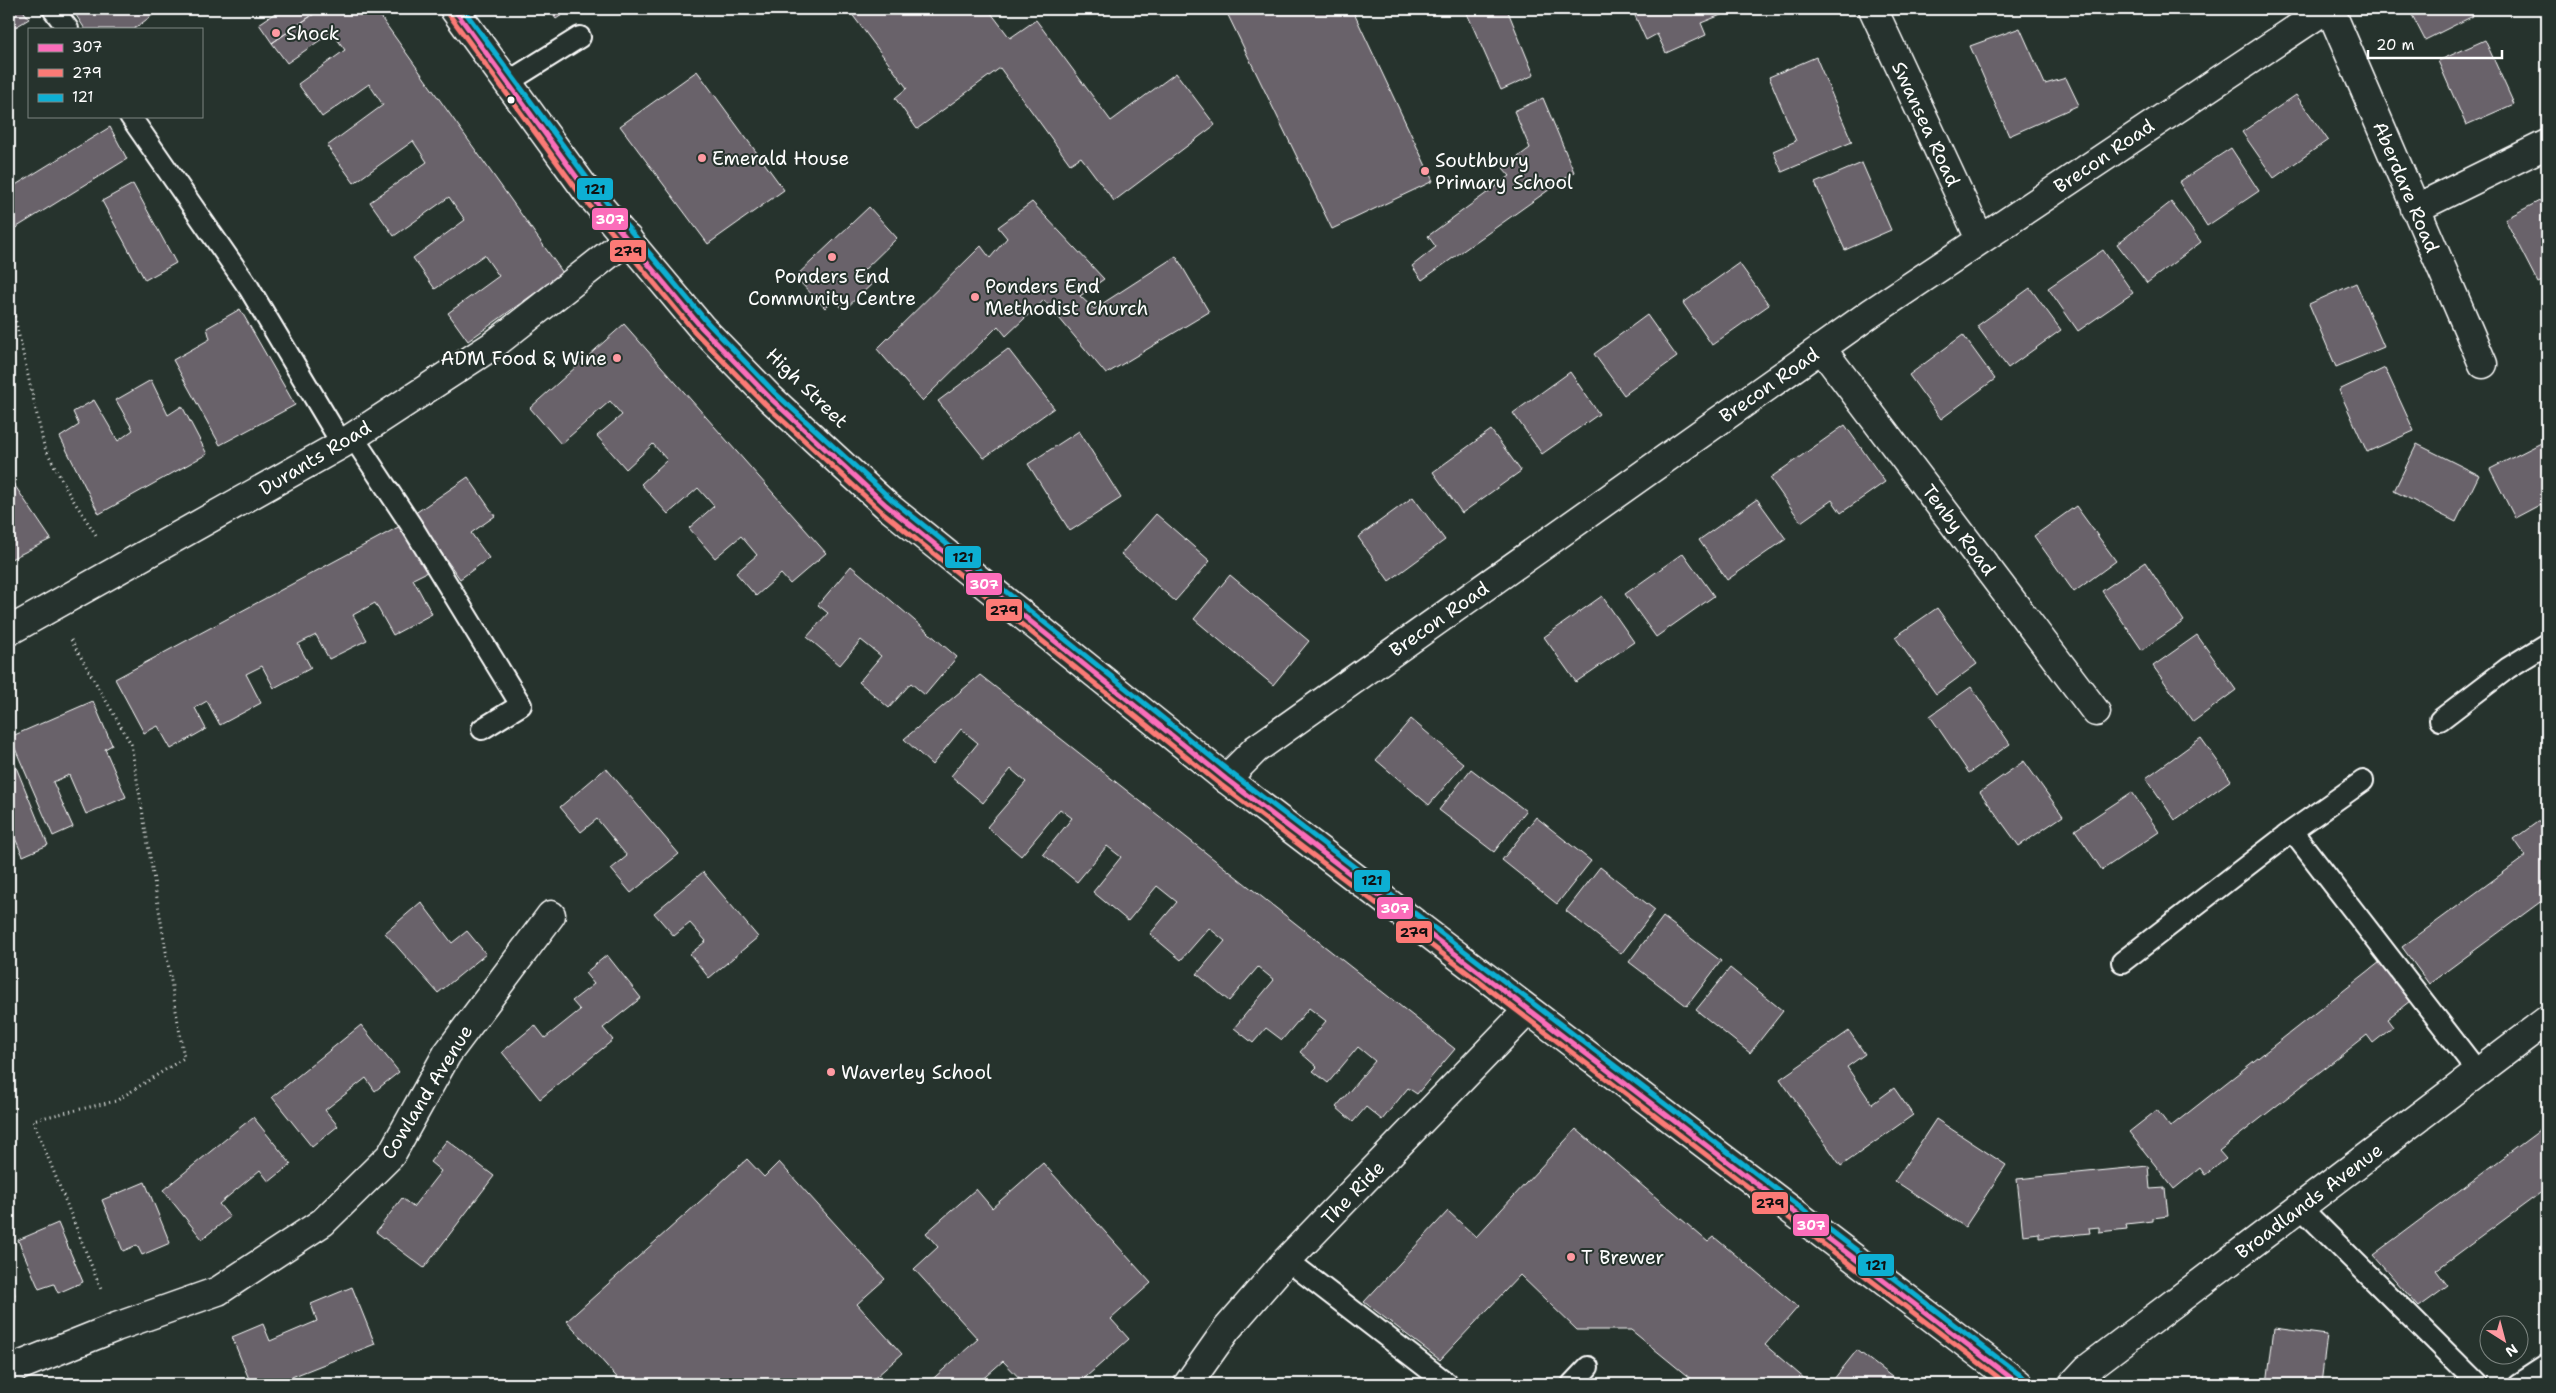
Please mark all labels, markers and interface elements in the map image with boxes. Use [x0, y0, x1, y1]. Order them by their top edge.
place label: Shock [286, 21, 340, 46]
marker: Shock [270, 27, 282, 39]
legend [28, 28, 202, 118]
scale bar [2368, 28, 2502, 60]
text: 20 m [2376, 35, 2415, 55]
text: 307 [72, 37, 102, 57]
street label: Swansea Road [1886, 58, 1966, 190]
text: 279 [72, 63, 102, 83]
text: 121 [72, 87, 94, 107]
unlabelled marker [506, 95, 516, 105]
street label: Brecon Road [2049, 113, 2159, 199]
street label: Aberdare Road [2367, 118, 2445, 256]
place label: Emerald House [712, 146, 849, 171]
place label: Southbury Primary School [1435, 148, 1573, 195]
marker: Emerald House [696, 152, 708, 164]
marker: Southbury Primary School [1419, 165, 1431, 177]
line badge: 121 [576, 177, 614, 201]
text: 121 [584, 180, 606, 198]
line badge: 307 [591, 207, 629, 231]
text: 307 [595, 210, 625, 228]
line badge: 279 [609, 239, 647, 263]
text: 279 [614, 242, 642, 260]
marker: Ponders End Community Centre [826, 251, 838, 263]
place label: Ponders End Community Centre [748, 264, 916, 311]
place label: Ponders End Methodist Church [985, 274, 1148, 321]
marker: Ponders End Methodist Church [969, 291, 981, 303]
street label: Brecon Road [1714, 341, 1824, 429]
street label: High Street [761, 343, 853, 433]
place label: ADM Food & Wine [441, 346, 607, 371]
marker: ADM Food & Wine [611, 352, 623, 364]
street label: Durants Road [254, 415, 376, 501]
street label: Tenby Road [1917, 479, 2001, 581]
line badge: 121 [944, 545, 982, 569]
text: 121 [952, 548, 974, 566]
line badge: 307 [965, 572, 1003, 596]
text: 307 [969, 575, 999, 593]
street label: Brecon Road [1384, 575, 1494, 663]
line badge: 279 [985, 598, 1023, 622]
text: 279 [990, 601, 1018, 619]
line badge: 121 [1353, 869, 1391, 893]
text: 121 [1361, 871, 1383, 889]
line badge: 307 [1376, 896, 1414, 920]
text: 307 [1380, 899, 1410, 917]
line badge: 279 [1395, 920, 1433, 944]
text: 279 [1400, 923, 1428, 941]
street label: Cowland Avenue [376, 1020, 478, 1164]
place label: Waverley School [841, 1060, 992, 1085]
marker: Waverley School [825, 1066, 837, 1078]
street label: Broadlands Avenue [2230, 1137, 2388, 1265]
street label: The Ride [1316, 1155, 1390, 1231]
line badge: 279 [1751, 1191, 1789, 1215]
text: 279 [1756, 1194, 1784, 1212]
line badge: 307 [1792, 1213, 1830, 1237]
text: 307 [1796, 1216, 1826, 1234]
place label: T Brewer [1581, 1245, 1664, 1270]
marker: T Brewer [1565, 1251, 1577, 1263]
line badge: 121 [1857, 1253, 1895, 1277]
text: 121 [1865, 1256, 1887, 1274]
north arrow [2478, 1316, 2528, 1366]
text: N [2502, 1340, 2521, 1361]

